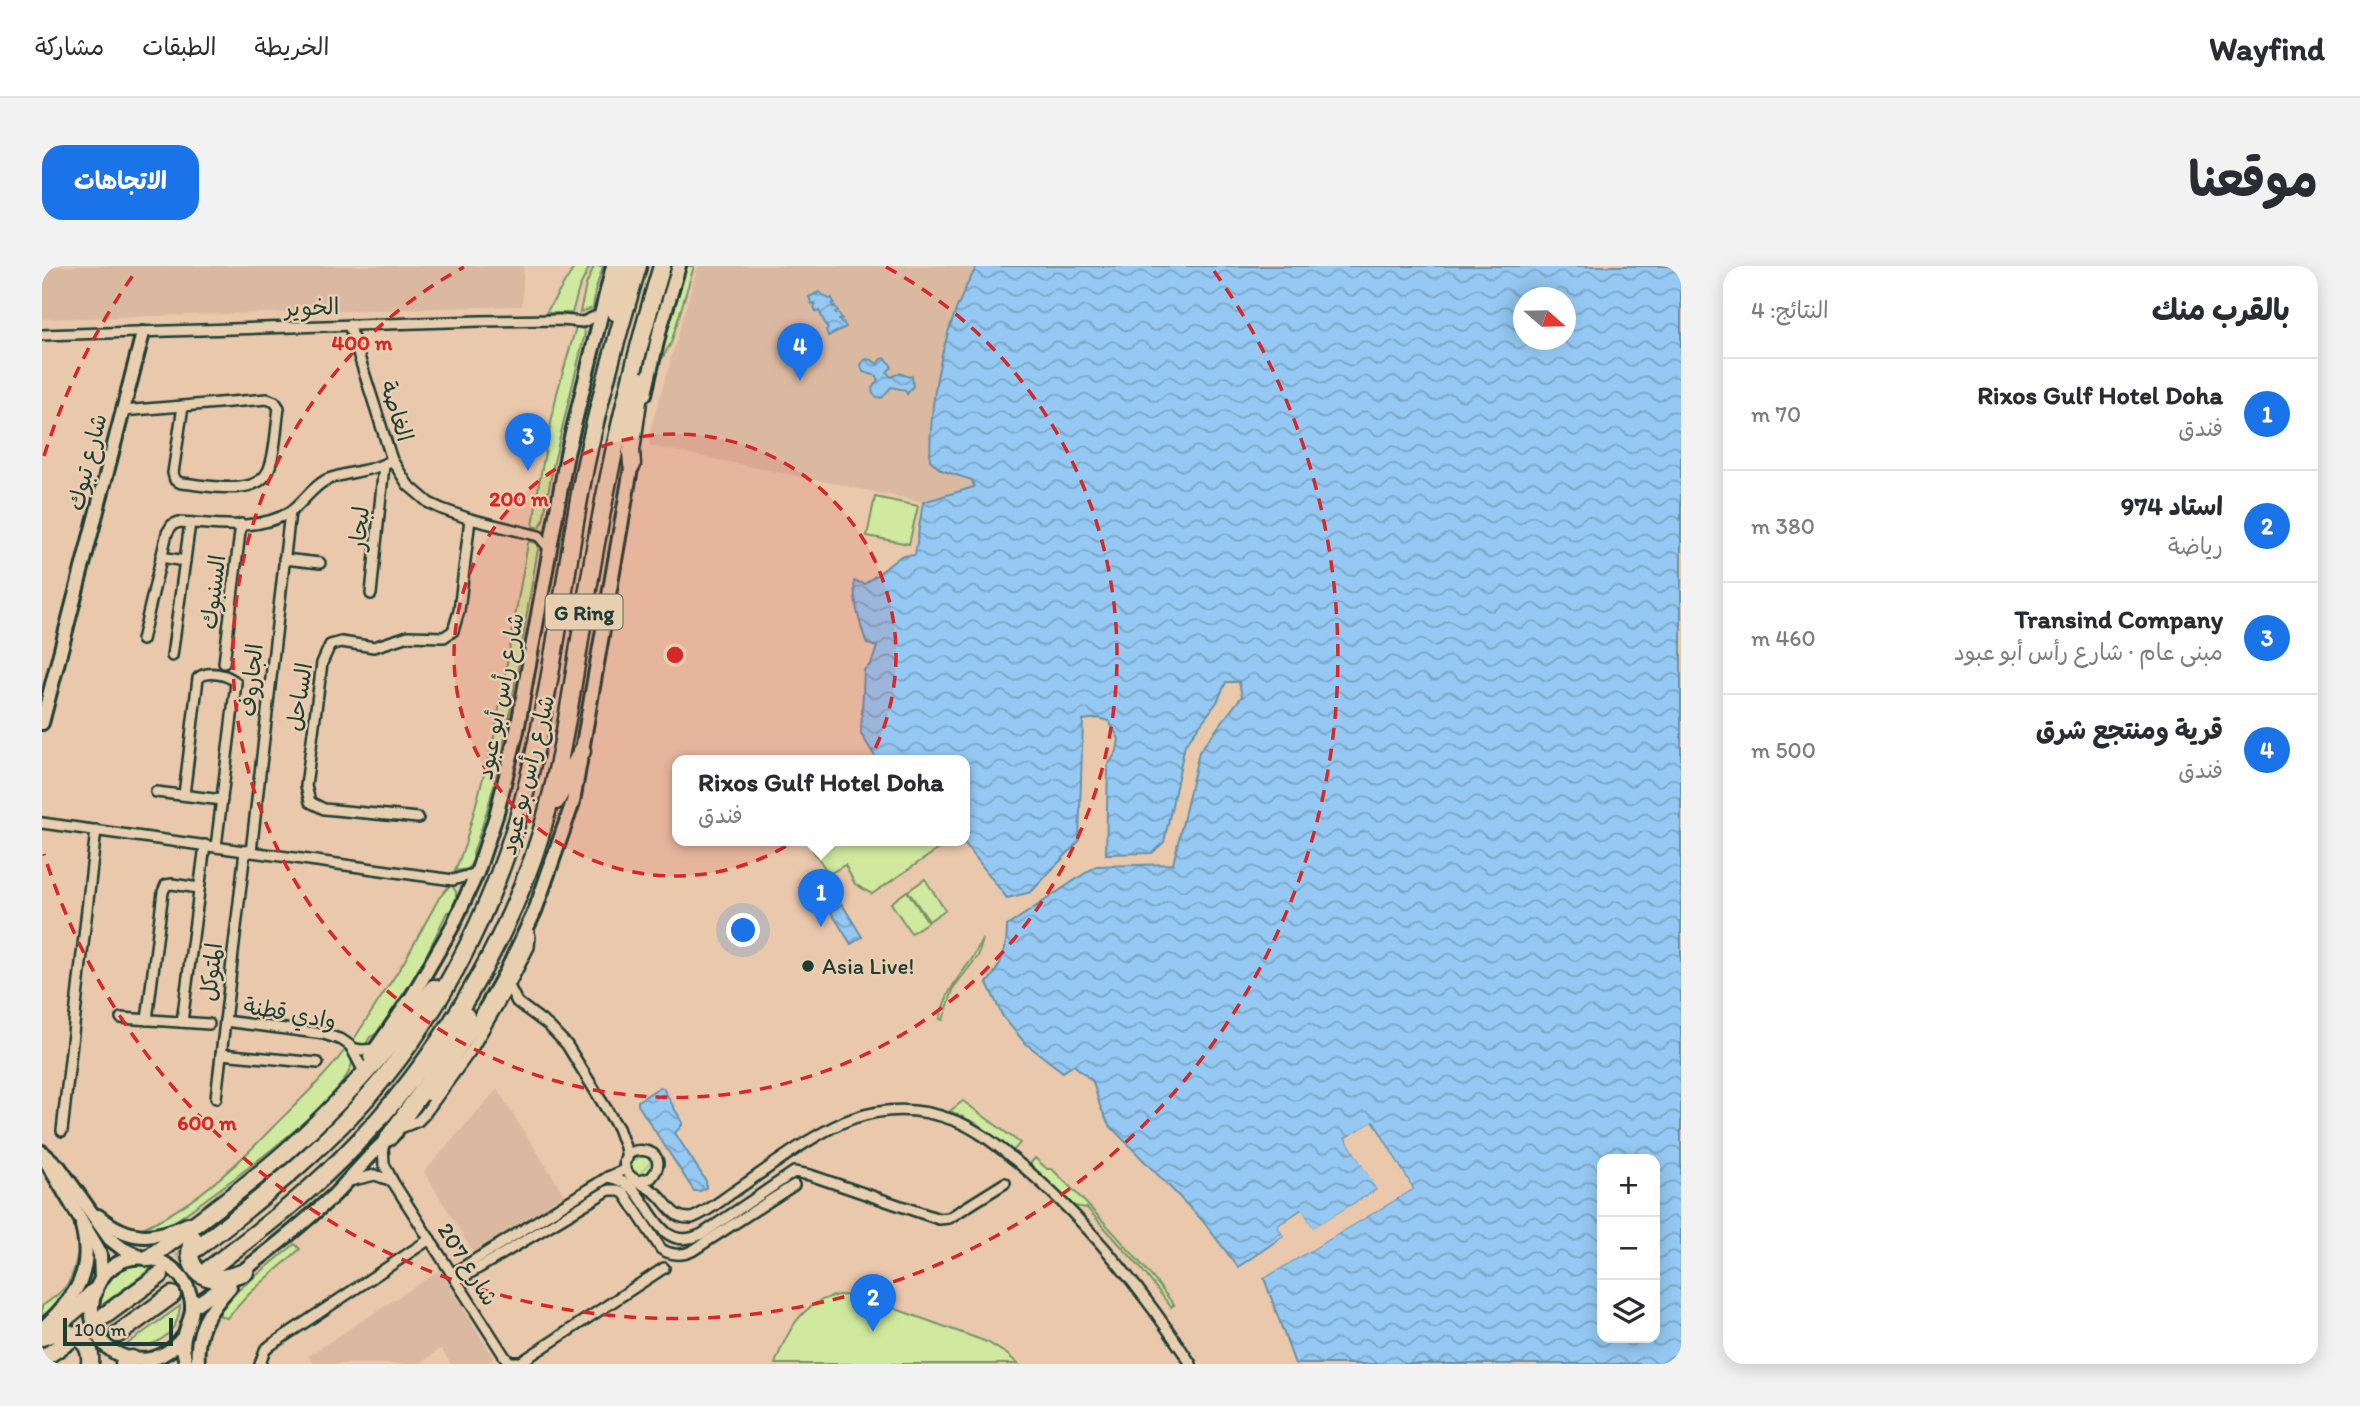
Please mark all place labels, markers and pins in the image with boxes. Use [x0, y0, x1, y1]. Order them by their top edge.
pin: 4 [777, 323, 823, 381]
pin: 3 [505, 413, 551, 471]
centre of rings [663, 643, 687, 667]
pin: 1 [798, 869, 844, 927]
place label: Asia Live! [822, 952, 914, 980]
marker: Asia Live! [800, 958, 816, 974]
pin: 2 [850, 1274, 896, 1332]

